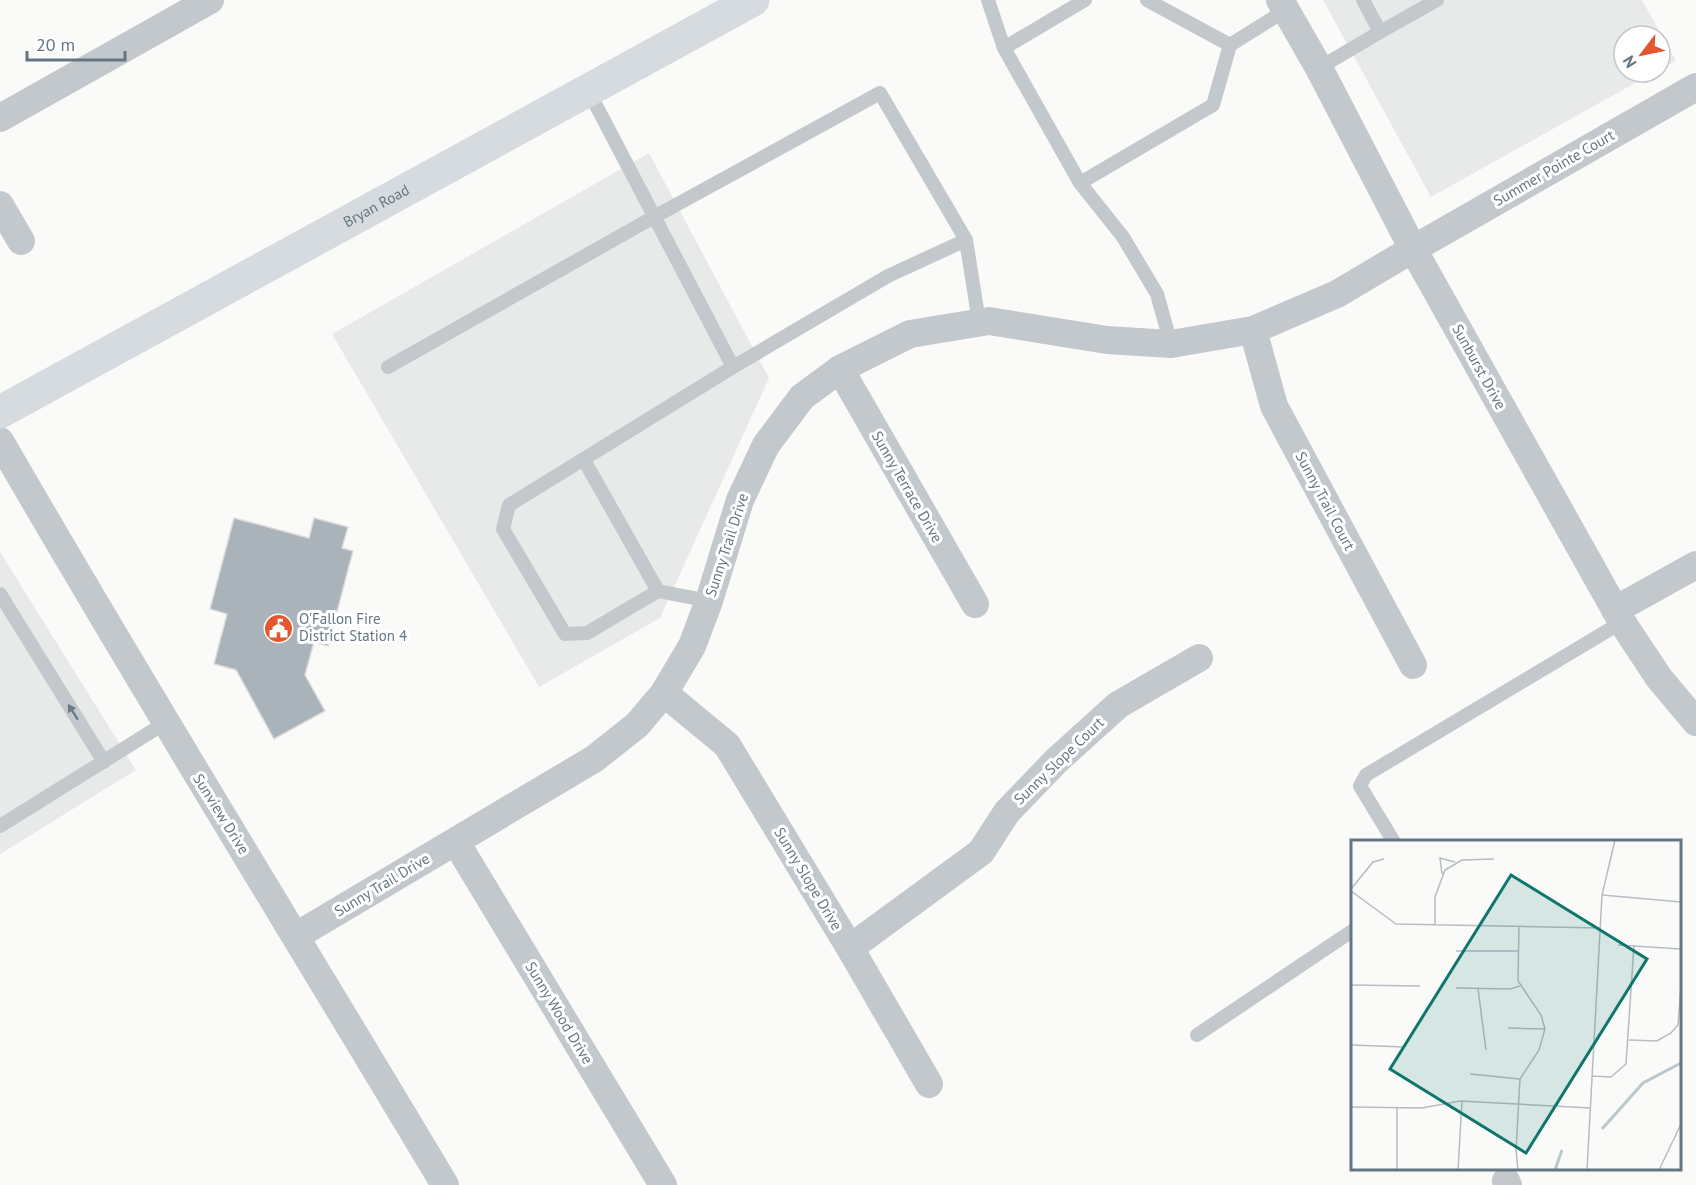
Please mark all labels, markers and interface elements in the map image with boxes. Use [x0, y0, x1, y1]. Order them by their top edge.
scale bar [27, 24, 124, 62]
north arrow [1612, 24, 1672, 84]
text: 20 m [36, 33, 75, 56]
text: N [1618, 52, 1641, 72]
street label: Summer Pointe Court [1490, 125, 1618, 210]
street label: Bryan Road [340, 180, 412, 231]
street label: Sunburst Drive [1448, 321, 1511, 413]
street label: Sunny Terrace Drive [868, 428, 947, 546]
street label: Sunny Trail Court [1291, 448, 1359, 553]
street label: Sunny Trail Drive [701, 491, 752, 599]
place label: O'Fallon Fire District Station 4 [299, 609, 407, 645]
public building icon: O'Fallon Fire District Station 4 [262, 612, 294, 644]
one-way arrow [67, 704, 78, 720]
street label: Sunny Slope Court [1010, 713, 1108, 808]
street label: Sunview Drive [189, 770, 254, 857]
street label: Sunny Slope Drive [770, 824, 847, 934]
inset map [1351, 840, 1681, 1170]
street label: Sunny Trail Drive [331, 849, 433, 920]
street label: Sunny Wood Drive [521, 958, 597, 1067]

